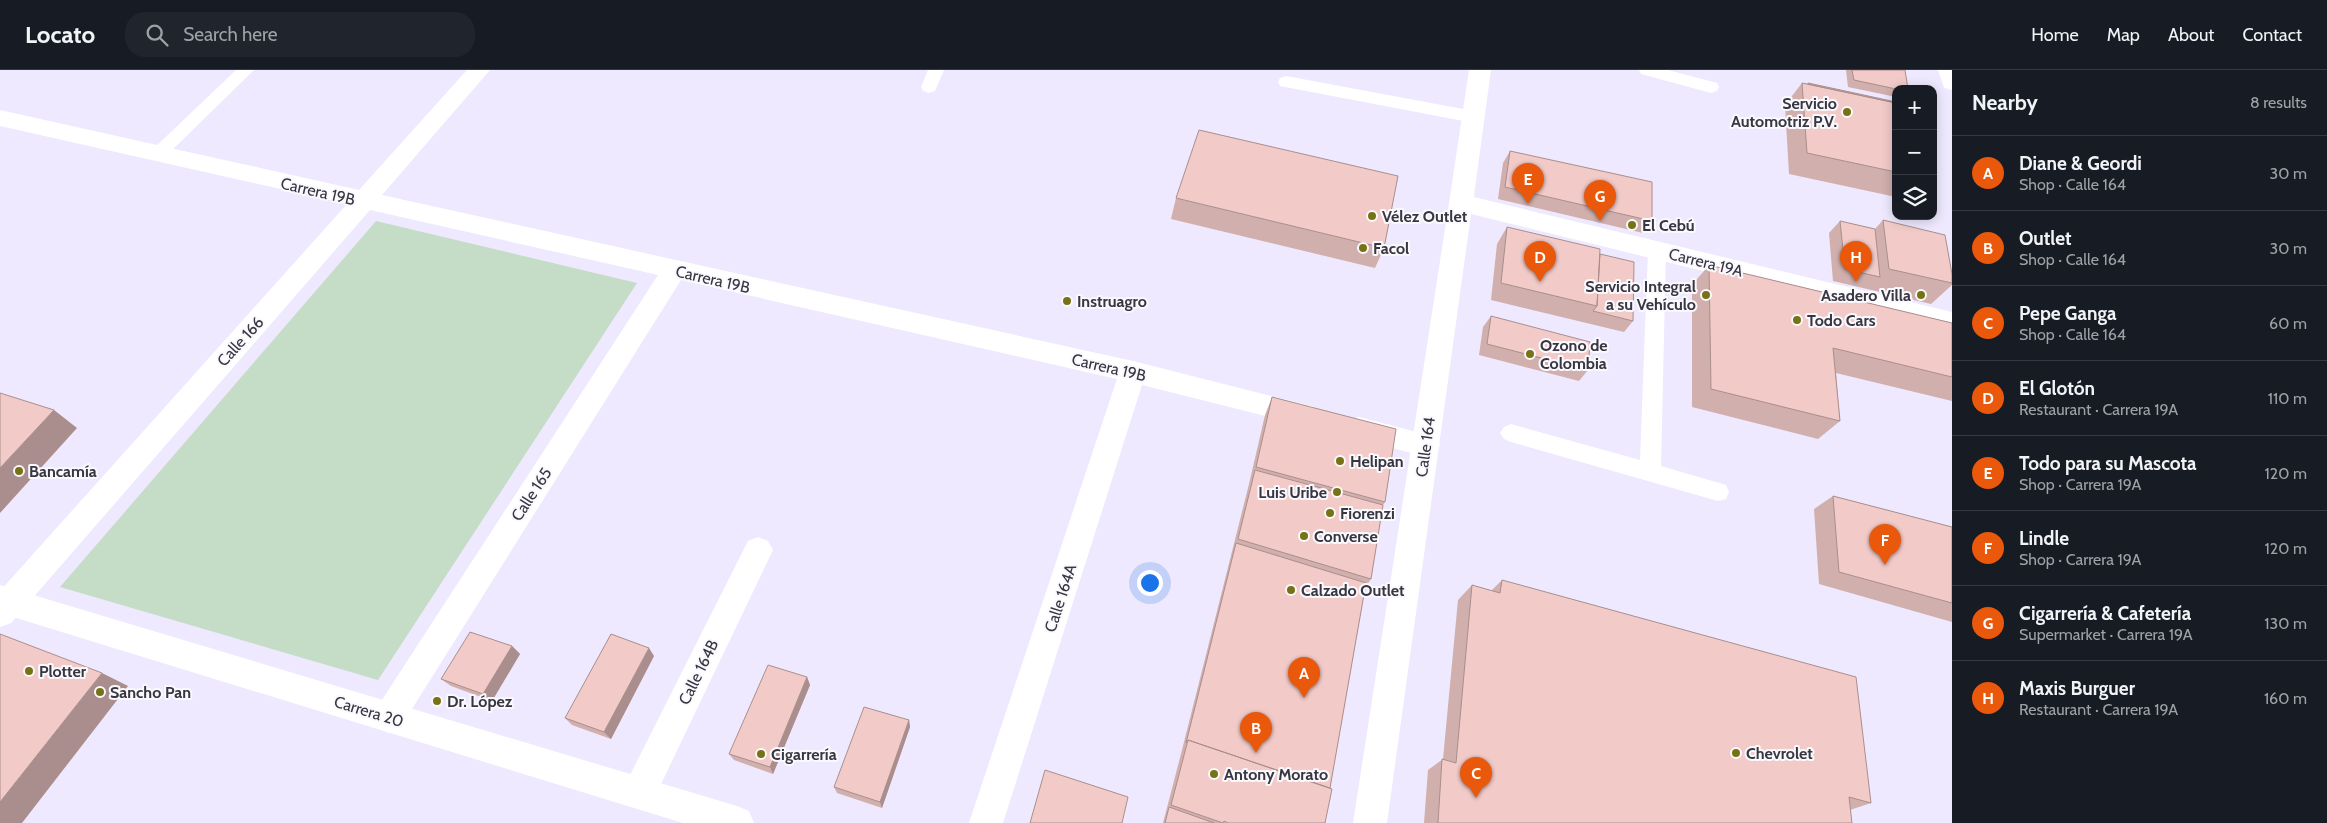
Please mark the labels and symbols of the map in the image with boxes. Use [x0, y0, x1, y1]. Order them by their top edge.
place label: Servicio Automotriz P.V. [1731, 94, 1837, 131]
marker: Servicio Automotriz P.V. [1841, 106, 1853, 118]
pin: E [1512, 163, 1544, 204]
street label: Carrera 19B [279, 174, 357, 209]
pin: G [1584, 180, 1616, 221]
place label: Vélez Outlet [1382, 207, 1468, 226]
marker: Vélez Outlet [1366, 210, 1378, 222]
place label: El Cebú [1642, 216, 1695, 235]
marker: El Cebú [1626, 219, 1638, 231]
place label: Facol [1373, 239, 1409, 258]
pin: D [1524, 241, 1556, 282]
pin: H [1840, 241, 1872, 282]
marker: Facol [1357, 242, 1369, 254]
street label: Carrera 19A [1667, 244, 1745, 281]
street label: Carrera 19B [674, 262, 752, 297]
place label: Servicio Integral a su Vehículo [1585, 277, 1696, 314]
place label: Asadero Villa [1821, 286, 1911, 305]
marker: Servicio Integral a su Vehículo [1700, 289, 1712, 301]
marker: Asadero Villa [1915, 289, 1927, 301]
place label: Instruagro [1077, 292, 1147, 311]
marker: Instruagro [1061, 295, 1073, 307]
place label: Todo Cars [1807, 311, 1876, 330]
street label: Calle 166 [213, 313, 268, 370]
marker: Todo Cars [1791, 314, 1803, 326]
place label: Ozono de Colombia [1540, 336, 1608, 373]
marker: Ozono de Colombia [1524, 348, 1536, 360]
street label: Carrera 19B [1070, 350, 1148, 385]
street label: Calle 164 [1412, 416, 1439, 478]
place label: Helipan [1350, 452, 1404, 471]
marker: Helipan [1334, 455, 1346, 467]
place label: Bancamía [29, 462, 97, 481]
street label: Calle 165 [507, 464, 556, 525]
marker: Bancamía [13, 465, 25, 477]
place label: Luis Uribe [1258, 483, 1327, 502]
marker: Luis Uribe [1331, 486, 1343, 498]
place label: Fiorenzi [1340, 504, 1395, 523]
marker: Fiorenzi [1324, 507, 1336, 519]
pin: F [1869, 524, 1901, 565]
place label: Converse [1314, 527, 1378, 546]
marker: Converse [1298, 530, 1310, 542]
street label: Calle 164A [1041, 562, 1080, 634]
your location [1137, 570, 1163, 596]
place label: Calzado Outlet [1301, 581, 1405, 600]
marker: Calzado Outlet [1285, 584, 1297, 596]
street label: Calle 164B [675, 636, 723, 708]
pin: A [1288, 657, 1320, 698]
place label: Plotter [39, 662, 87, 681]
marker: Plotter [23, 665, 35, 677]
place label: Sancho Pan [110, 683, 191, 702]
marker: Sancho Pan [94, 686, 106, 698]
street label: Carrera 20 [332, 692, 406, 731]
place label: Dr. López [447, 692, 513, 711]
marker: Dr. López [431, 695, 443, 707]
pin: B [1240, 712, 1272, 753]
place label: Chevrolet [1746, 744, 1813, 763]
place label: Cigarrería [771, 745, 837, 764]
marker: Chevrolet [1730, 747, 1742, 759]
marker: Cigarrería [755, 748, 767, 760]
pin: C [1460, 757, 1492, 798]
place label: Antony Morato [1224, 765, 1328, 784]
marker: Antony Morato [1208, 768, 1220, 780]

